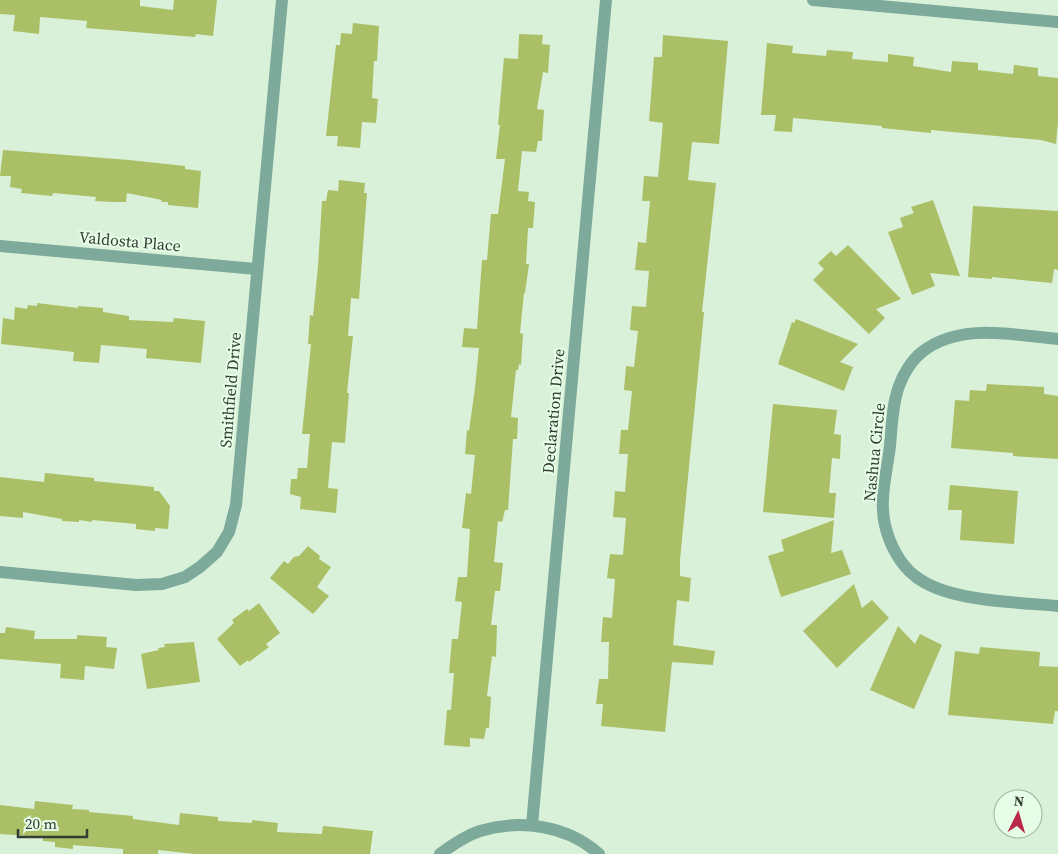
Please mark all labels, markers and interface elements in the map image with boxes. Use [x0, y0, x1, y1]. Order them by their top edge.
street label: Valdosta Place [78, 226, 182, 256]
street label: Smithfield Drive [214, 331, 246, 449]
street label: Declaration Drive [537, 348, 569, 474]
street label: Nashua Circle [858, 401, 890, 503]
north arrow [993, 789, 1043, 839]
text: N [1013, 791, 1025, 811]
scale bar [18, 806, 86, 838]
text: 20 m [25, 813, 57, 834]

